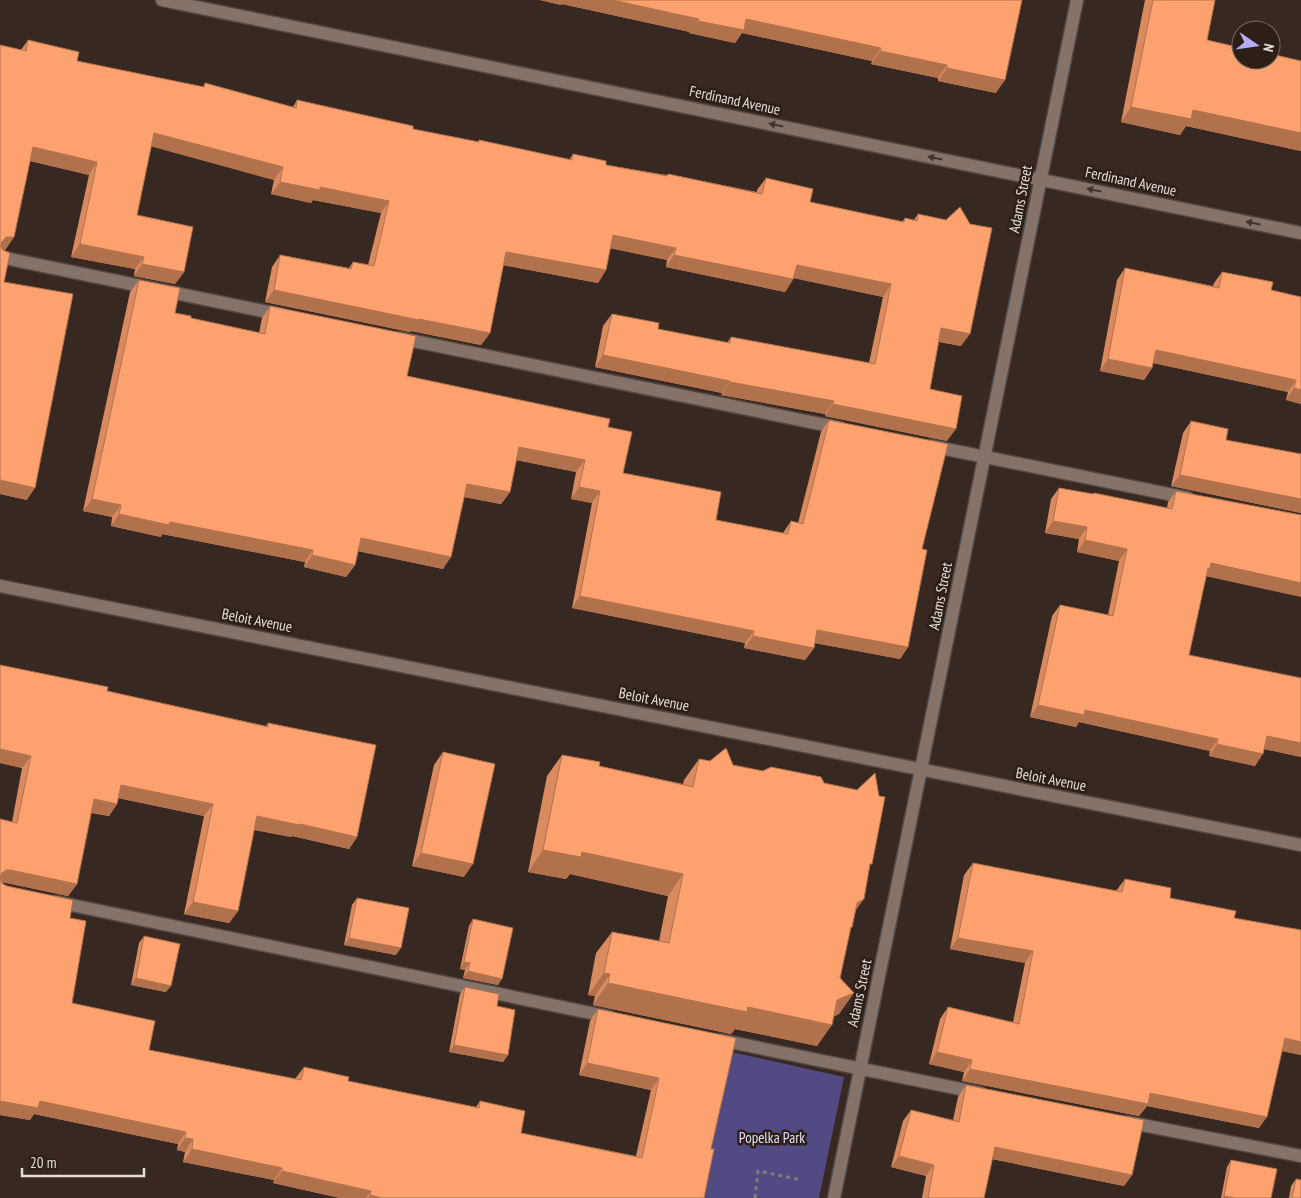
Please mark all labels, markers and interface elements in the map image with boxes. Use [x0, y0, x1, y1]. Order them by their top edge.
north arrow [1231, 20, 1281, 70]
text: N [1259, 42, 1278, 54]
street label: Ferdinand Avenue [688, 81, 782, 119]
one-way arrow [767, 121, 783, 129]
one-way arrow [927, 154, 942, 162]
street label: Ferdinand Avenue [1084, 162, 1178, 200]
street label: Adams Street [1004, 163, 1036, 235]
one-way arrow [1086, 186, 1102, 194]
one-way arrow [1246, 219, 1261, 227]
street label: Adams Street [924, 560, 956, 632]
street label: Beloit Avenue [220, 604, 294, 636]
street label: Beloit Avenue [617, 683, 691, 715]
street label: Beloit Avenue [1014, 763, 1088, 795]
street label: Adams Street [843, 957, 875, 1029]
park label: Popelka Park [739, 1128, 805, 1147]
scale bar [22, 1146, 145, 1178]
text: 20 m [30, 1153, 56, 1172]

